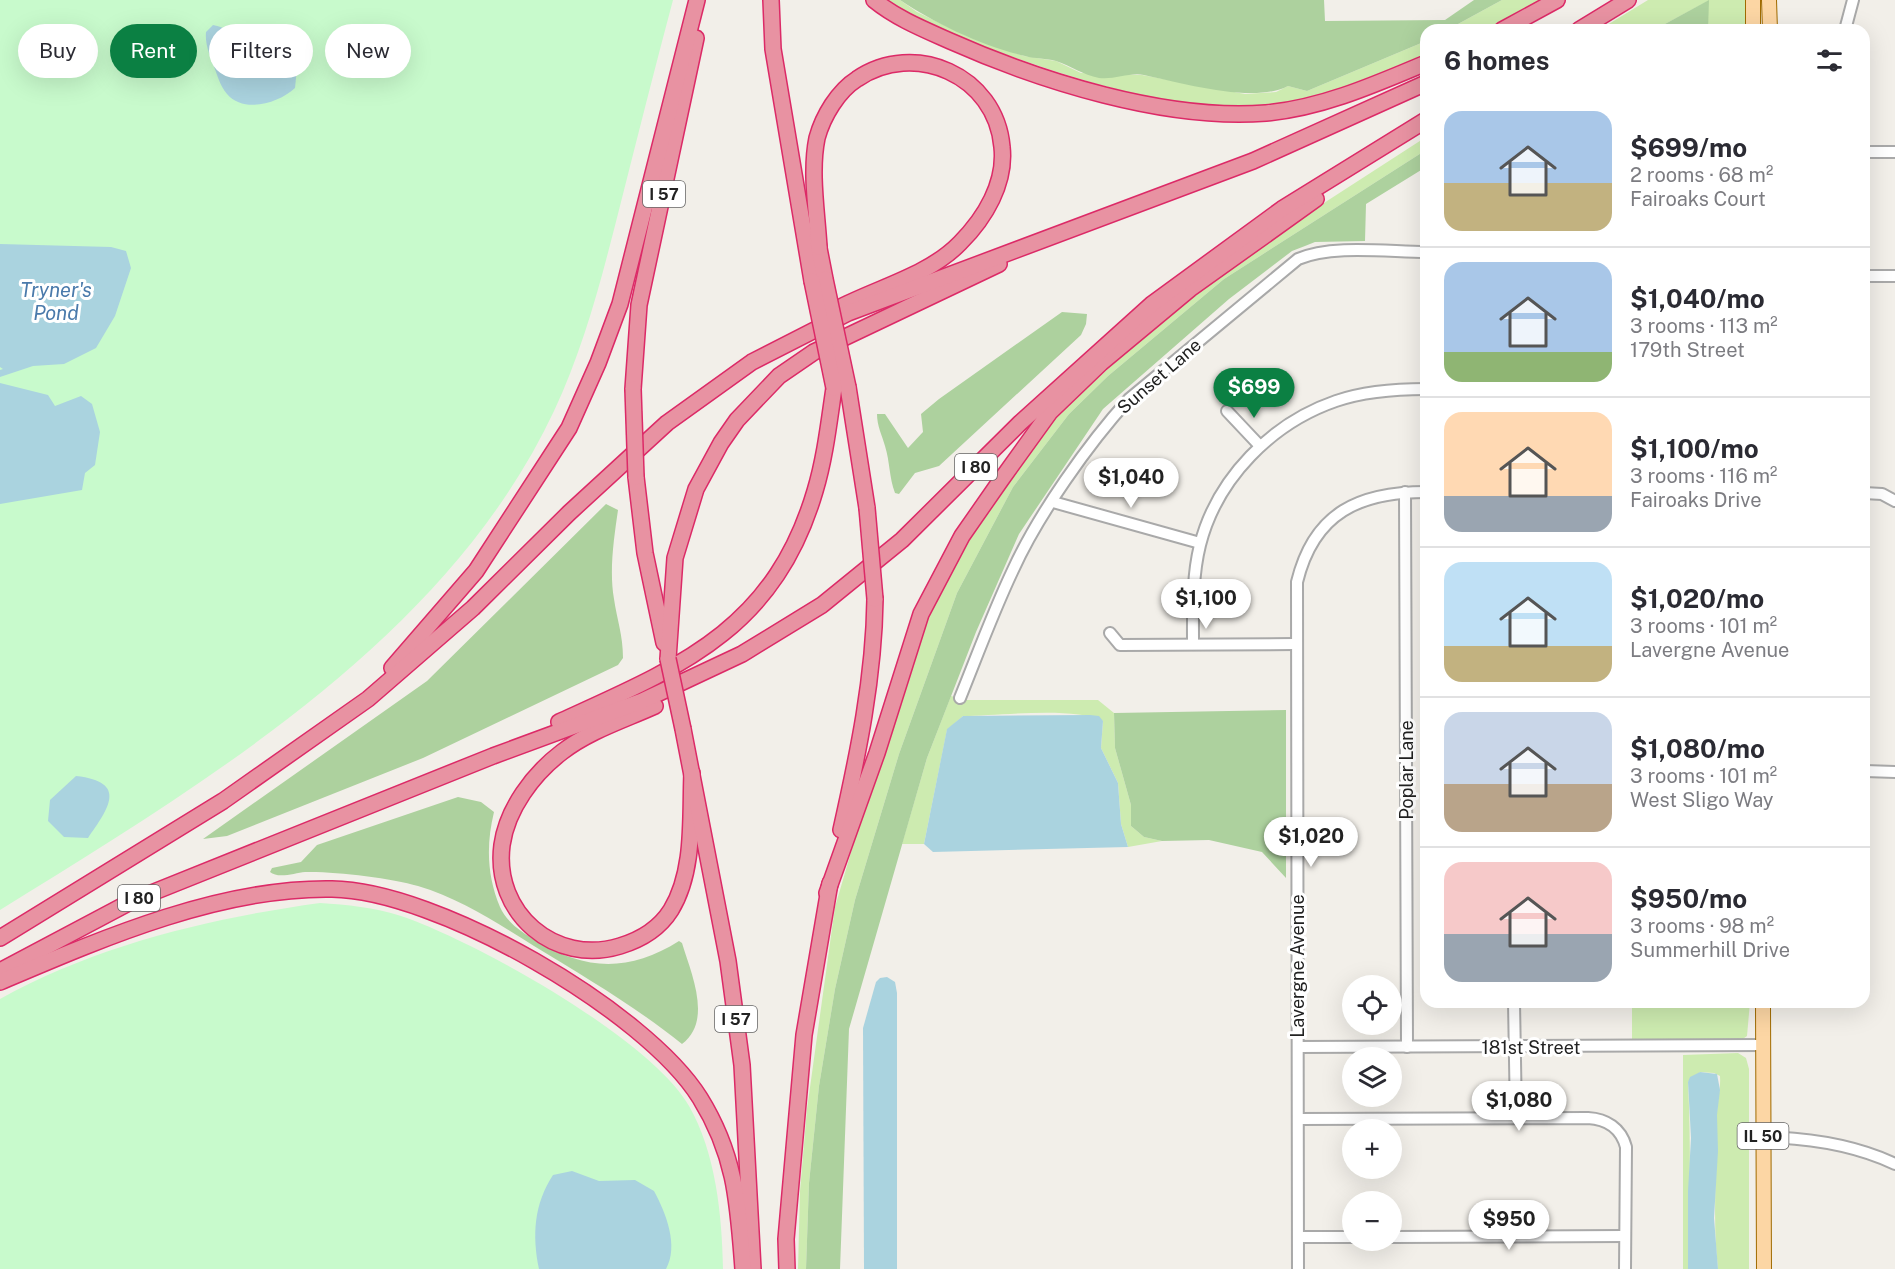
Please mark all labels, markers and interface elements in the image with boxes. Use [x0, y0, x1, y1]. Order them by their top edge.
chip: Buy [18, 24, 98, 78]
chip: Rent [110, 24, 197, 78]
chip: Filters [209, 24, 313, 78]
chip: New [325, 24, 411, 78]
icon: filters [1813, 44, 1846, 77]
text: 6 homes [1444, 45, 1549, 76]
text: $699/mo [1630, 132, 1747, 163]
icon: home [1492, 135, 1564, 207]
text: 2 rooms · 68 m² [1630, 163, 1773, 187]
road number: I 57 [643, 181, 685, 207]
text: Fairoaks Court [1630, 187, 1766, 211]
water label: Tryner's Pond [20, 278, 92, 325]
text: $1,040/mo [1630, 283, 1765, 314]
icon: home [1492, 286, 1564, 358]
text: 3 rooms · 113 m² [1630, 314, 1778, 338]
street label: Sunset Lane [1113, 334, 1205, 418]
text: 179th Street [1630, 338, 1745, 362]
pin: $699 [1218, 368, 1290, 419]
text: $699 [1227, 375, 1281, 399]
text: $1,100/mo [1630, 433, 1759, 464]
icon: home [1492, 436, 1564, 508]
road number: I 80 [955, 454, 997, 480]
pin: $1,040 [1082, 458, 1180, 509]
text: 3 rooms · 116 m² [1630, 464, 1777, 488]
text: $1,040 [1098, 465, 1164, 489]
text: Fairoaks Drive [1630, 488, 1761, 512]
pin: $1,100 [1157, 579, 1255, 630]
text: $1,020/mo [1630, 583, 1764, 614]
text: $1,100 [1175, 586, 1237, 610]
icon: home [1492, 586, 1564, 658]
text: 3 rooms · 101 m² [1630, 614, 1777, 638]
text: Lavergne Avenue [1630, 638, 1789, 662]
street label: Poplar Lane [1396, 720, 1417, 820]
text: $1,080/mo [1630, 733, 1765, 764]
icon: home [1492, 736, 1564, 808]
text: 3 rooms · 101 m² [1630, 764, 1777, 788]
text: West Sligo Way [1630, 788, 1774, 812]
pin: $1,020 [1262, 817, 1360, 868]
text: $1,020 [1278, 824, 1344, 848]
text: $950/mo [1630, 883, 1747, 914]
road number: I 80 [118, 885, 160, 911]
icon: home [1492, 886, 1564, 958]
street label: Lavergne Avenue [1287, 894, 1308, 1038]
text: 3 rooms · 98 m² [1630, 914, 1774, 938]
text: Summerhill Drive [1630, 938, 1790, 962]
map controls [1342, 975, 1402, 1251]
button: locate [1342, 975, 1402, 1035]
road number: I 57 [715, 1006, 757, 1032]
street label: 181st Street [1481, 1037, 1581, 1058]
button: layers [1342, 1047, 1402, 1107]
pin: $1,080 [1470, 1081, 1568, 1132]
text: $1,080 [1486, 1088, 1552, 1112]
button: + [1342, 1119, 1402, 1179]
road number: IL 50 [1738, 1123, 1788, 1149]
button: − [1342, 1191, 1402, 1251]
pin: $950 [1473, 1200, 1545, 1251]
text: $950 [1482, 1207, 1536, 1231]

